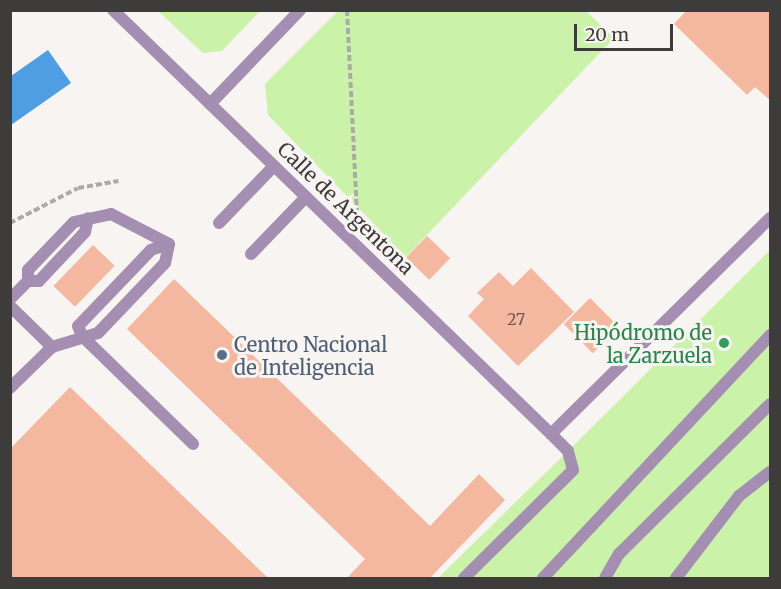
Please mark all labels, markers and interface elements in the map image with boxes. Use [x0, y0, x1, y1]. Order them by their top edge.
scale bar [577, 12, 676, 50]
text: 20 m [585, 23, 629, 46]
street label: Calle de Argentona [273, 137, 419, 279]
house number: 27 [507, 309, 525, 329]
place label: Hipódromo de la Zarzuela [574, 320, 712, 367]
place label: Centro Nacional de Inteligencia [234, 332, 387, 379]
marker: Hipódromo de la Zarzuela [717, 336, 731, 350]
marker: Centro Nacional de Inteligencia [215, 348, 229, 362]

